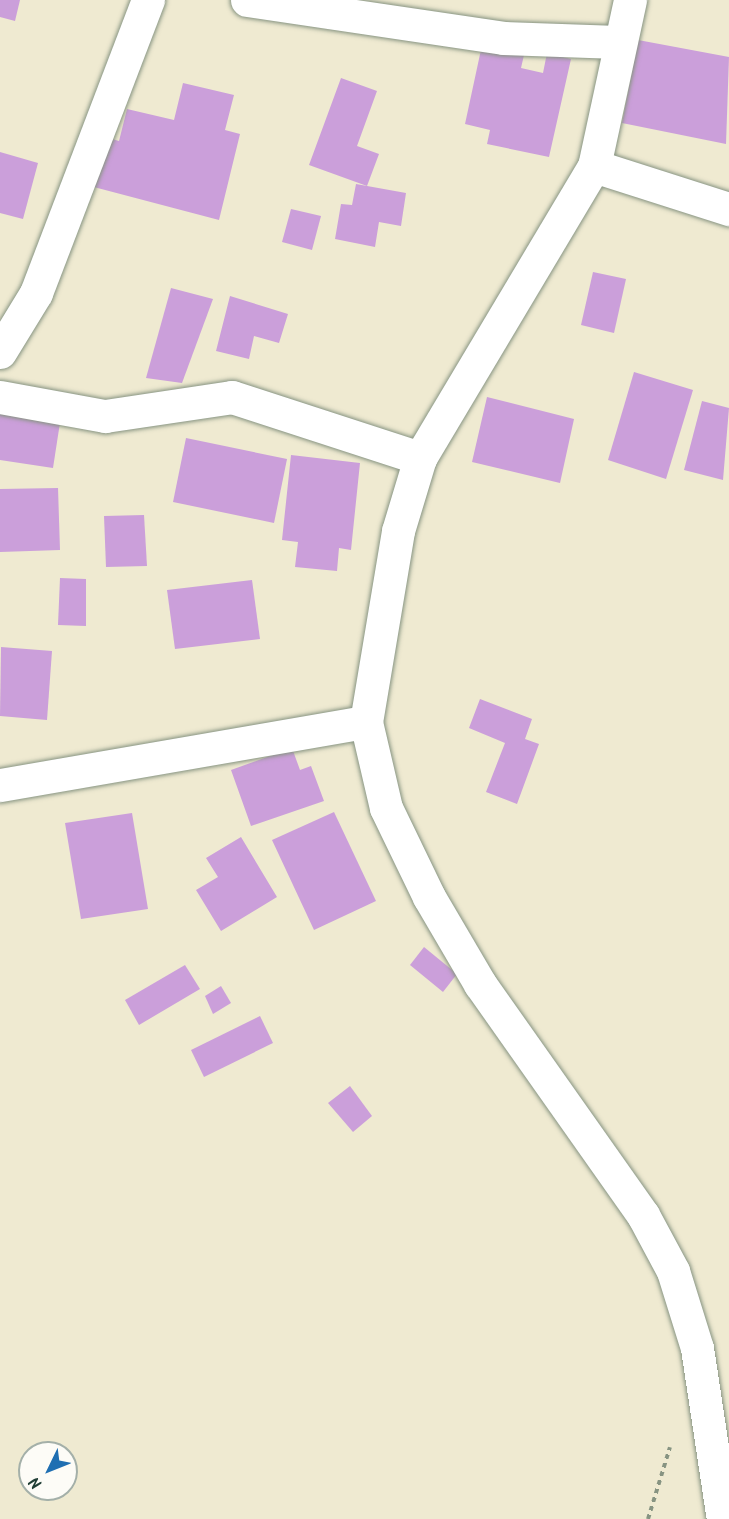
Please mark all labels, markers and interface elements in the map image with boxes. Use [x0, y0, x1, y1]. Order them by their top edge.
north arrow [18, 1441, 78, 1501]
text: N [23, 1470, 49, 1494]

